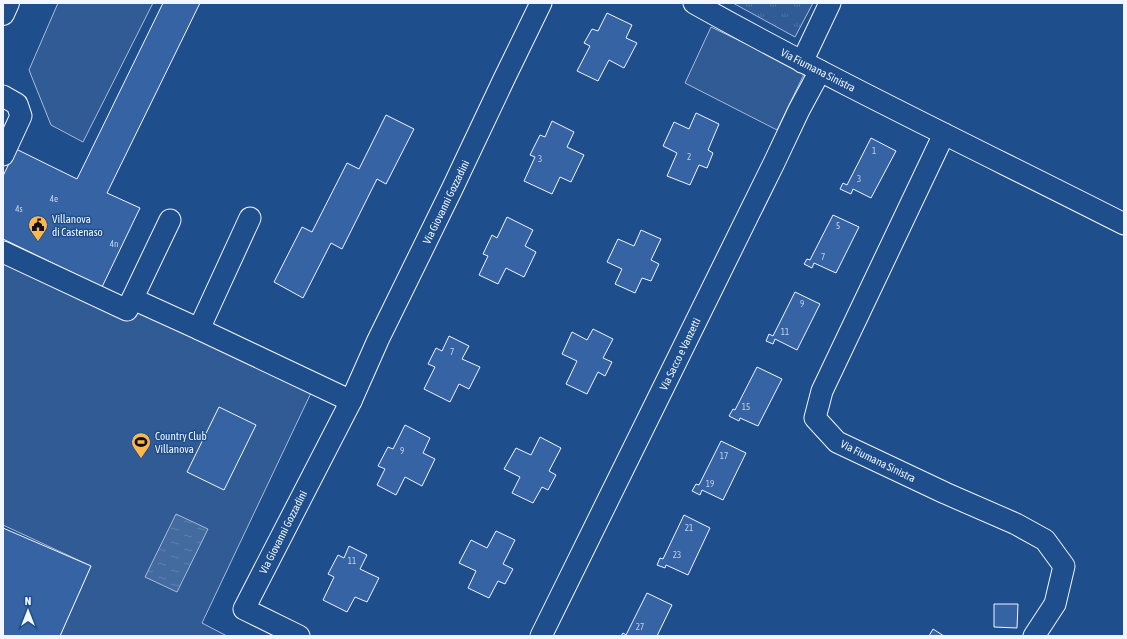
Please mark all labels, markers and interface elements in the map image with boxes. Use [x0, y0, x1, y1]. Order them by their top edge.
street label: Via Fiumana Sinistra [779, 46, 857, 94]
house number: 1 [872, 146, 876, 156]
house number: 2 [687, 152, 691, 162]
house number: 3 [538, 154, 542, 164]
street label: Via Giovanni Gozzadini [420, 158, 472, 246]
house number: 3 [857, 174, 861, 184]
house number: 4e [50, 194, 58, 204]
house number: 4s [15, 204, 23, 214]
place label: Villanova di Castenaso [52, 213, 103, 238]
public building icon: Villanova di Castenaso [27, 214, 49, 242]
house number: 5 [836, 221, 840, 231]
house number: 4n [110, 239, 118, 249]
house number: 7 [821, 252, 825, 262]
house number: 9 [800, 299, 804, 309]
street label: Via Sacco e Vanzetti [657, 316, 703, 392]
house number: 11 [781, 327, 789, 337]
house number: 7 [450, 347, 454, 357]
house number: 15 [742, 402, 750, 412]
place label: Country Club Villanova [155, 430, 207, 455]
sports icon: Country Club Villanova [130, 431, 152, 459]
street label: Via Fiumana Sinistra [839, 438, 917, 484]
house number: 9 [400, 446, 404, 456]
house number: 17 [720, 451, 728, 461]
house number: 19 [706, 479, 714, 489]
street label: Via Giovanni Gozzadini [257, 488, 309, 576]
house number: 21 [685, 523, 693, 533]
house number: 23 [673, 550, 681, 560]
house number: 11 [348, 556, 356, 566]
north arrow [8, 591, 48, 631]
text: N [25, 595, 31, 607]
house number: 27 [636, 622, 644, 632]

